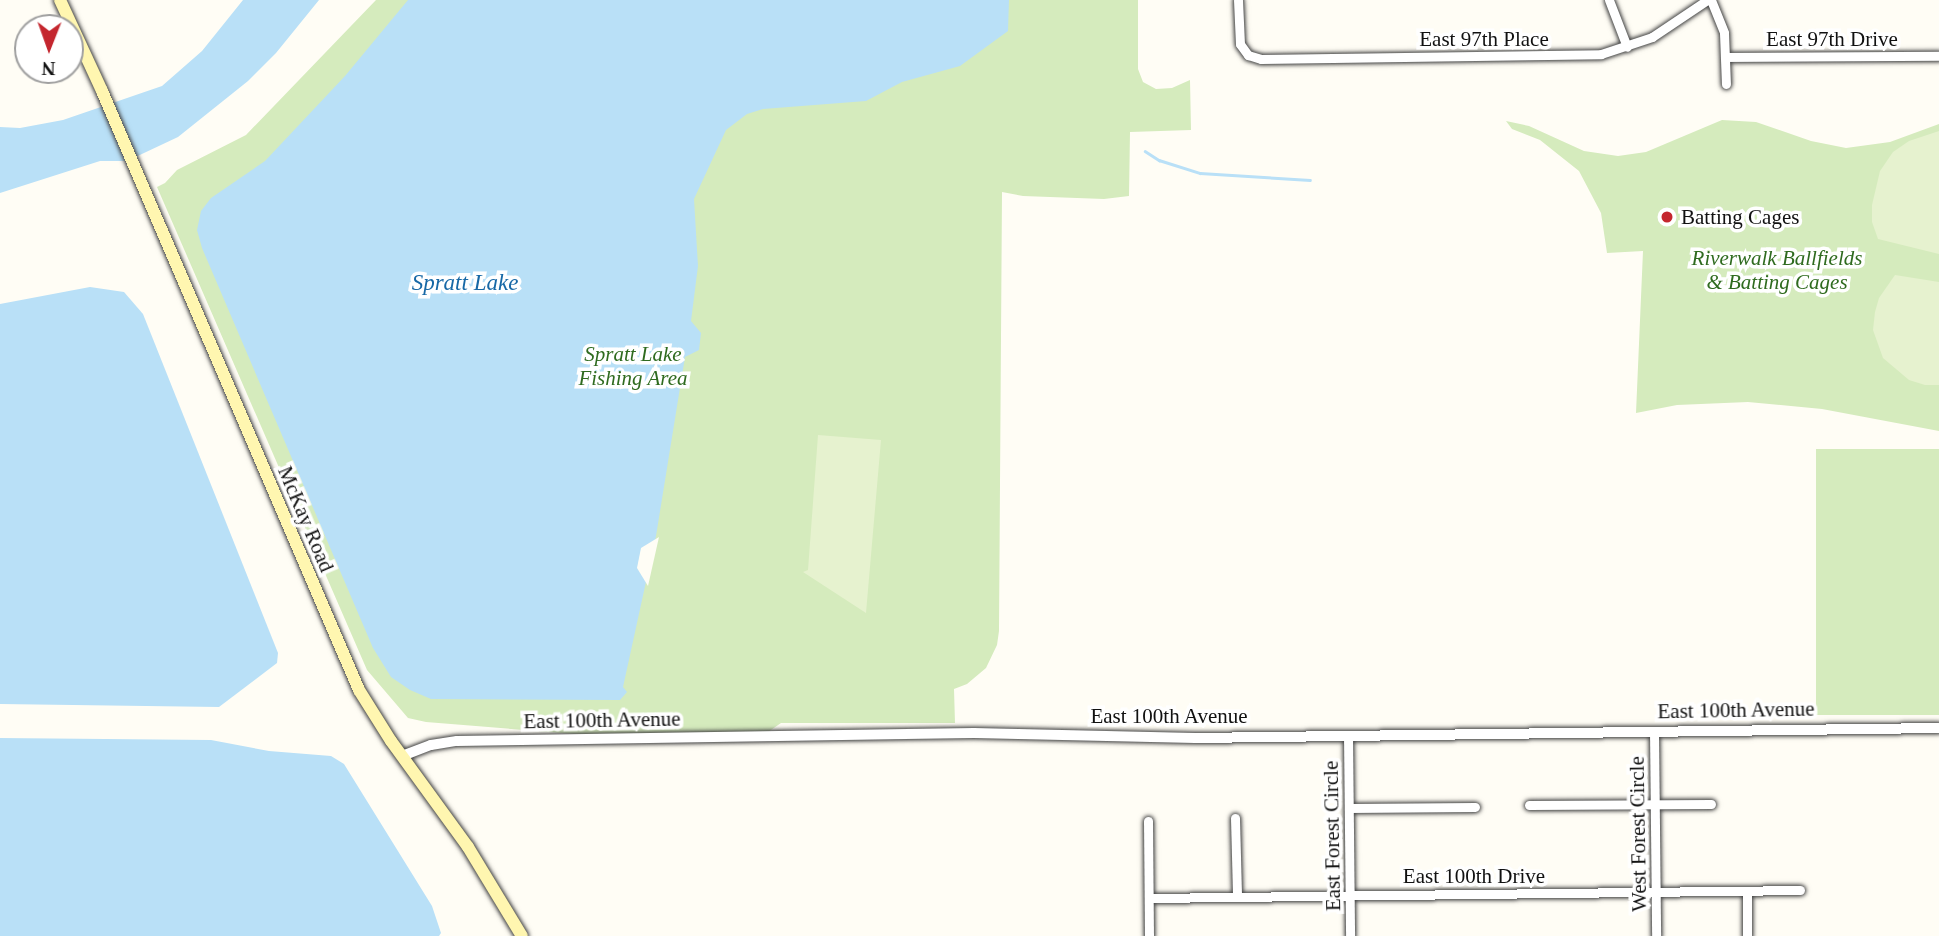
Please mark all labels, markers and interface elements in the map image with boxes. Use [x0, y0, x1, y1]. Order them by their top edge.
north arrow [14, 14, 84, 84]
street label: East 97th Place [1419, 26, 1549, 52]
street label: East 97th Drive [1766, 26, 1898, 52]
text: N [42, 58, 56, 79]
place label: Batting Cages [1681, 204, 1799, 230]
marker: Batting Cages [1659, 209, 1675, 225]
park label: Riverwalk Ballfields & Batting Cages [1692, 245, 1862, 295]
water label: Spratt Lake [412, 269, 518, 297]
park label: Spratt Lake Fishing Area [578, 341, 688, 391]
street label: McKay Road [272, 462, 340, 576]
street label: East 100th Avenue [1657, 696, 1815, 724]
street label: East 100th Avenue [1090, 703, 1248, 729]
street label: East 100th Avenue [523, 706, 681, 734]
street label: West Forest Circle [1624, 756, 1652, 912]
street label: East Forest Circle [1318, 761, 1346, 911]
street label: East 100th Drive [1403, 863, 1545, 889]

